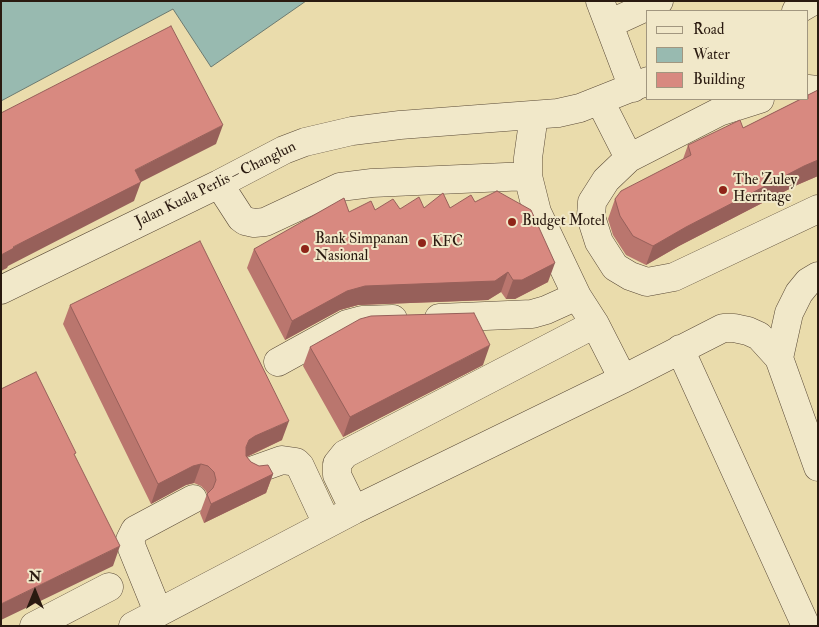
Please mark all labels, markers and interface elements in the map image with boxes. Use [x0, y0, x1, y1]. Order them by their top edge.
legend [646, 10, 809, 100]
text: Road [693, 20, 724, 39]
text: Water [693, 45, 730, 64]
text: Building [693, 70, 745, 89]
street label: Jalan Kuala Perlis – Changlun [133, 138, 299, 232]
place label: The Zuley Herritage [733, 172, 797, 207]
marker: The Zuley Herritage [717, 184, 729, 196]
place label: Budget Motel [522, 213, 605, 231]
marker: Budget Motel [506, 216, 518, 228]
place label: Bank Simpanan Nasional [315, 231, 408, 266]
place label: KFC [432, 234, 463, 252]
marker: KFC [416, 237, 428, 249]
marker: Bank Simpanan Nasional [299, 243, 311, 255]
north arrow [10, 567, 60, 617]
text: N [29, 568, 41, 585]

